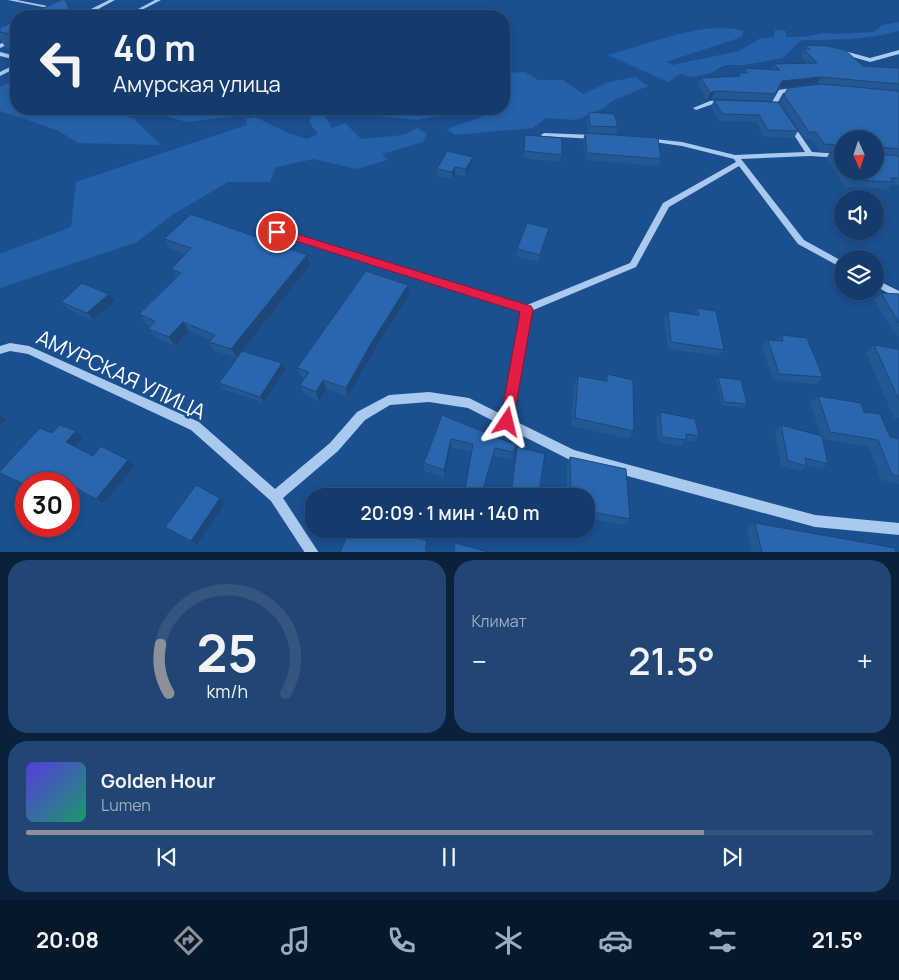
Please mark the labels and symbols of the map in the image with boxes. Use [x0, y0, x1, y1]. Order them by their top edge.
north arrow [834, 130, 884, 180]
pin [256, 211, 298, 253]
street label: АМУРСКАЯ УЛИЦА [32, 323, 211, 426]
position arrow [480, 395, 532, 447]
speed limit sign: 30 [15, 472, 80, 537]

